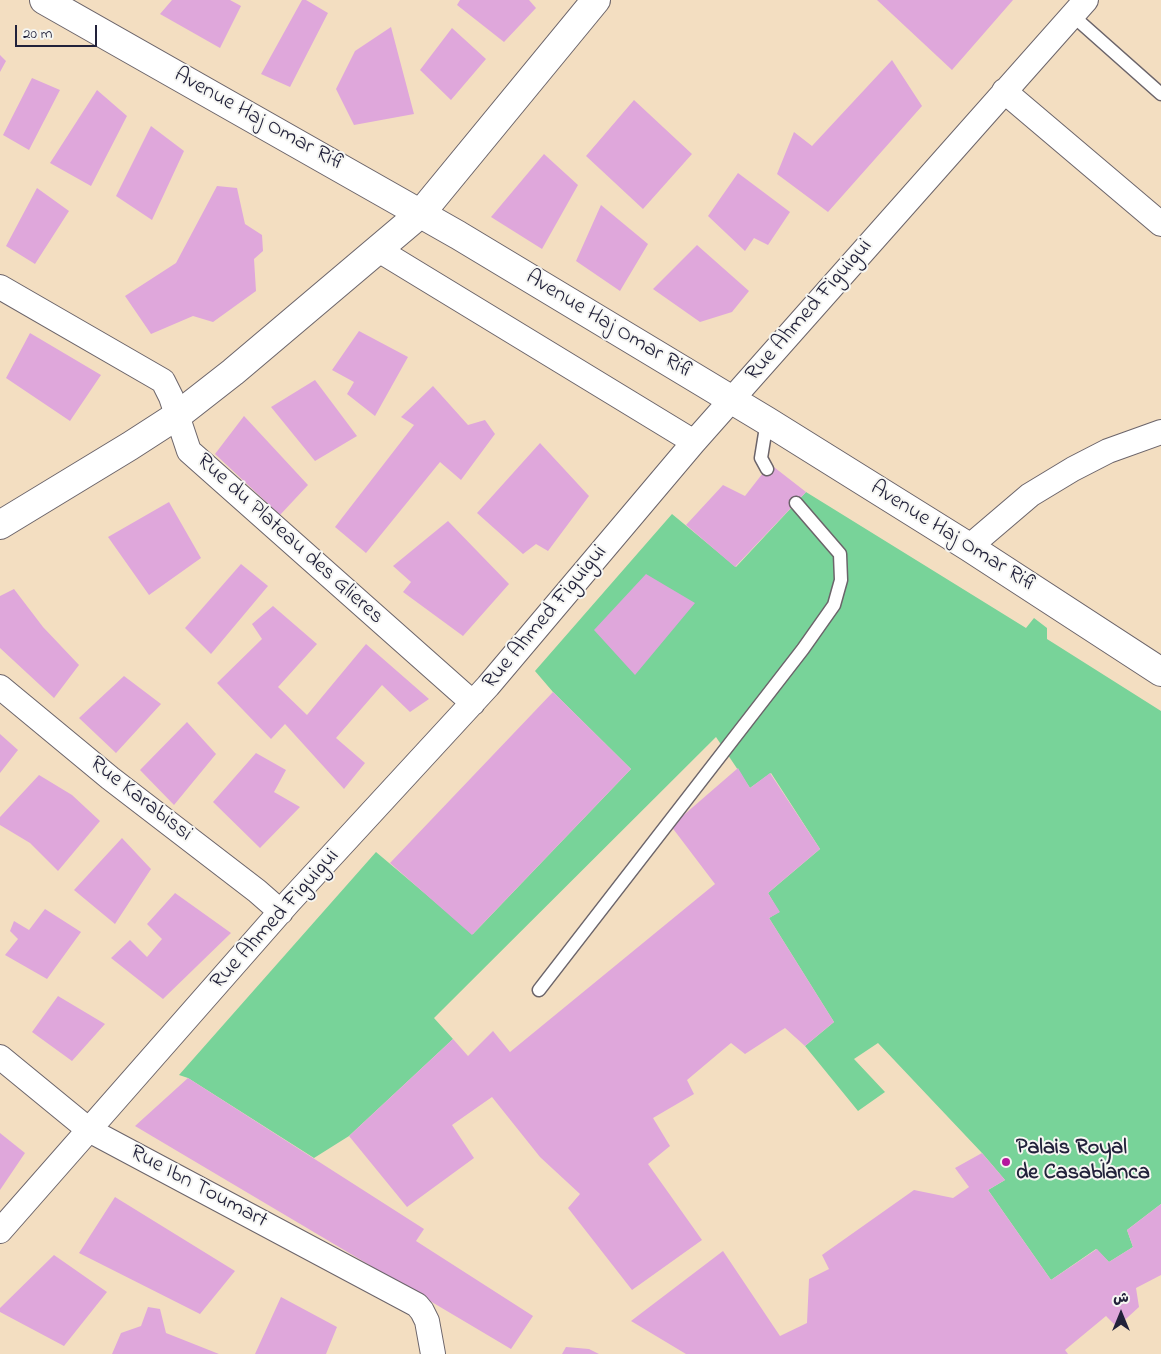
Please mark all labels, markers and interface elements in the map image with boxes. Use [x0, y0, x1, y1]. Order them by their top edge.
scale bar [18, 15, 100, 47]
text: 20 m [23, 23, 52, 45]
street label: Avenue Haj Omar Rifi [169, 63, 349, 179]
street label: Rue Ahmed Figuigui [741, 234, 879, 388]
street label: Avenue Haj Omar Rifi [520, 265, 698, 387]
street label: Rue du Plateau des Glieres [190, 449, 388, 631]
street label: Avenue Haj Omar Rifi [865, 476, 1041, 600]
street label: Rue Ahmed Figuigui [478, 541, 614, 695]
street label: Rue Karabissi [83, 752, 197, 848]
street label: Rue Ahmed Figuigui [206, 844, 346, 996]
place label: Palais Royal de Casablanca [1016, 1136, 1150, 1188]
street label: Rue Ibn Toumart [125, 1141, 271, 1235]
marker: Palais Royal de Casablanca [1000, 1156, 1012, 1168]
text: ش [1113, 1288, 1129, 1309]
north arrow [1096, 1289, 1146, 1339]

